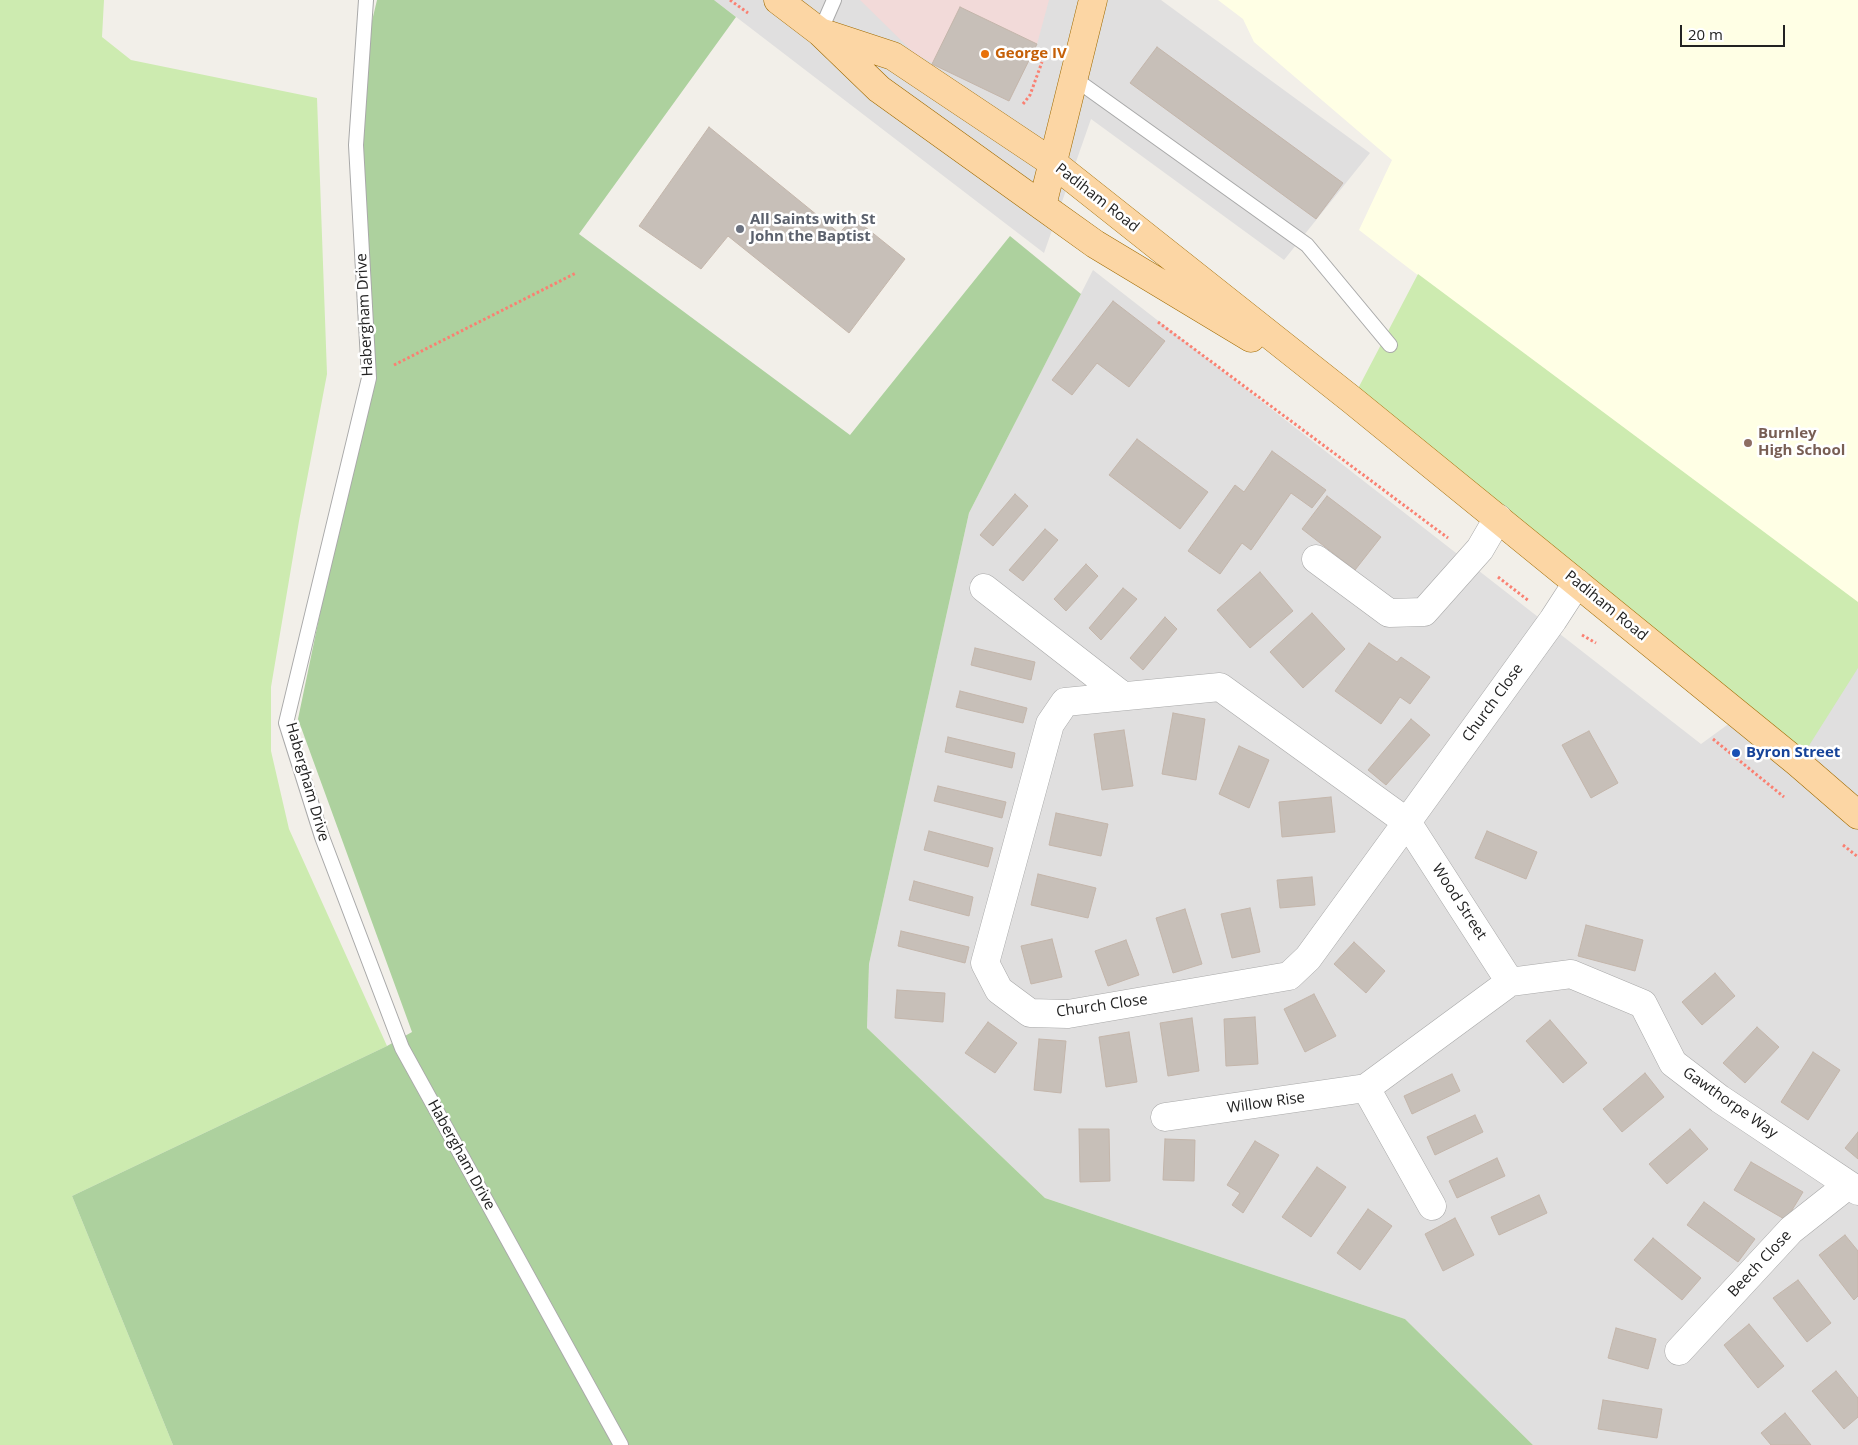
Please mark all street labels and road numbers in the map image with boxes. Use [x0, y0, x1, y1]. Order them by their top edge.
street label: Padiham Road [1051, 160, 1143, 236]
street label: Habergham Drive [353, 253, 377, 377]
street label: Padiham Road [1561, 567, 1651, 645]
street label: Church Close [1459, 660, 1527, 746]
street label: Habergham Drive [281, 720, 333, 844]
street label: Wood Street [1428, 861, 1490, 943]
street label: Church Close [1055, 991, 1149, 1021]
street label: Gawthorpe Way [1679, 1064, 1781, 1142]
street label: Willow Rise [1226, 1089, 1306, 1117]
street label: Habergham Drive [423, 1097, 499, 1213]
street label: Beech Close [1725, 1227, 1795, 1301]

